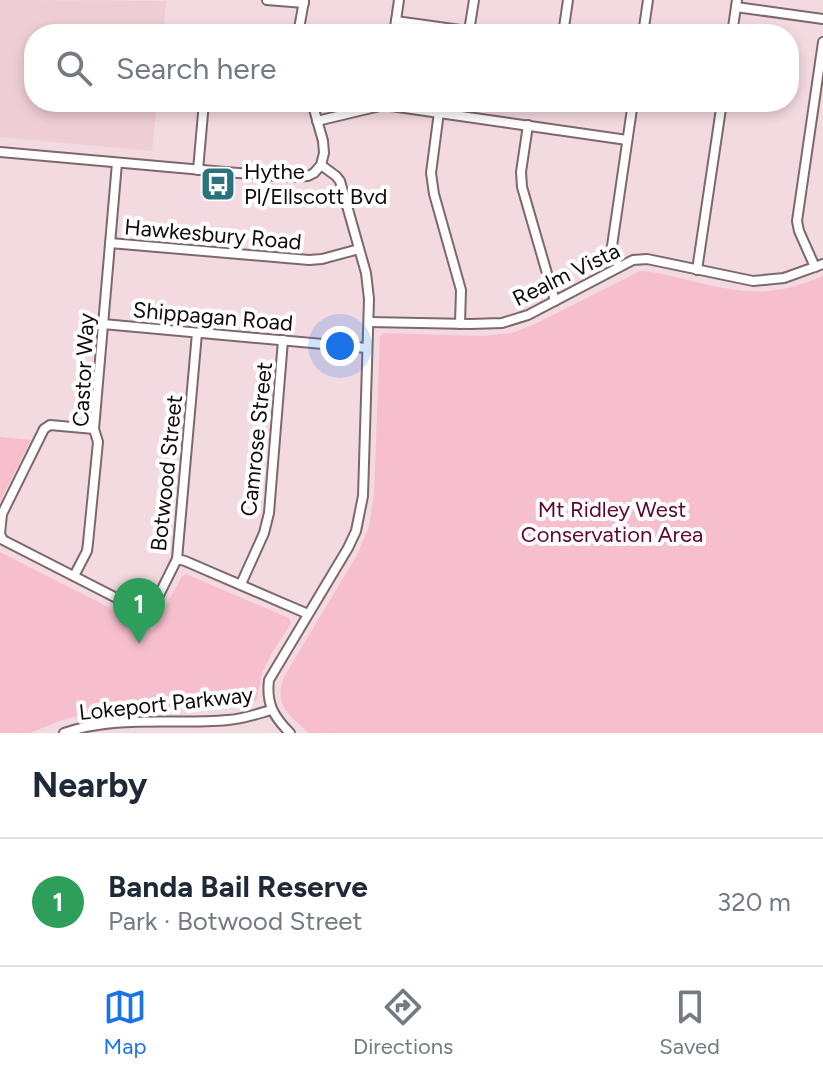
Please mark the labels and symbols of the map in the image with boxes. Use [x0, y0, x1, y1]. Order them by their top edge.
place label: Hythe Pl/Ellscott Bvd [244, 158, 387, 210]
bus stop icon: Hythe Pl/Ellscott Bvd [199, 165, 237, 203]
street label: Hawkesbury Road [123, 213, 303, 256]
street label: Realm Vista [508, 237, 624, 312]
street label: Shippagan Road [132, 296, 294, 337]
street label: Castor Way [67, 312, 100, 428]
your location [320, 326, 360, 366]
street label: Camrose Street [235, 360, 278, 518]
street label: Botwood Street [145, 394, 188, 553]
park label: Mt Ridley West Conservation Area [521, 496, 703, 548]
pin: 1 [113, 578, 165, 644]
street label: Lokeport Parkway [78, 681, 255, 726]

